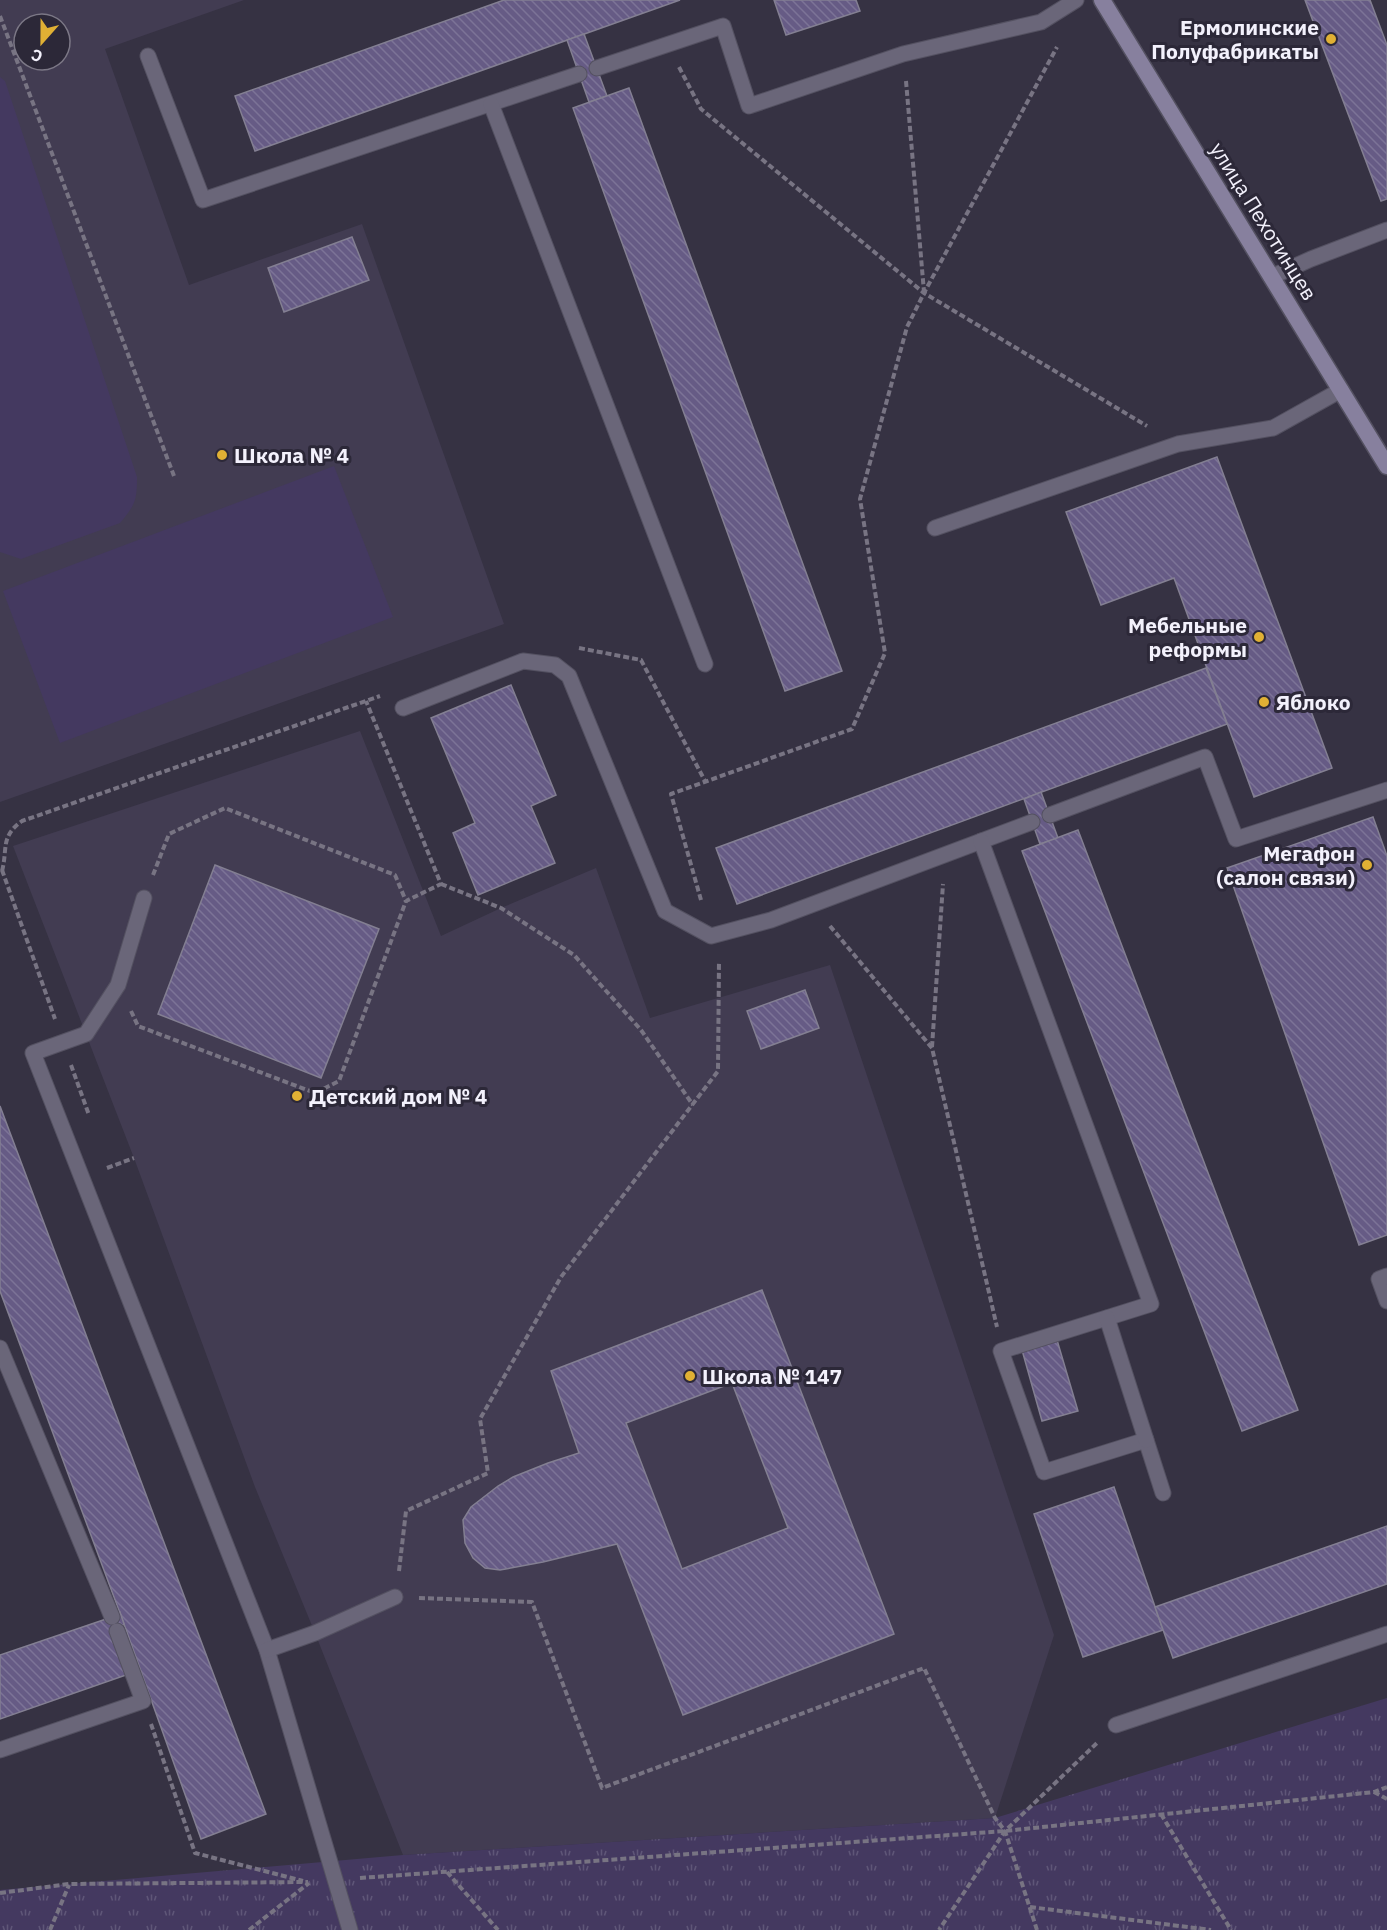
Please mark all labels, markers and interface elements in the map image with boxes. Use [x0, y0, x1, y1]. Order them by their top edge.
north arrow [12, 12, 72, 72]
place label: Ермолинские Полуфабрикаты [1151, 13, 1319, 65]
marker: Ермолинские Полуфабрикаты [1324, 32, 1338, 46]
text: С [28, 45, 45, 67]
street label: улица Пехотинцев [1204, 137, 1324, 305]
place label: Школа № 4 [234, 441, 349, 469]
marker: Школа № 4 [215, 448, 229, 462]
place label: Мебельные реформы [1128, 611, 1247, 663]
marker: Мебельные реформы [1252, 630, 1266, 644]
place label: Яблоко [1276, 688, 1351, 716]
marker: Яблоко [1257, 695, 1271, 709]
place label: Мегафон (салон связи) [1216, 839, 1355, 891]
marker: Мегафон (салон связи) [1360, 858, 1374, 872]
place label: Детский дом № 4 [309, 1082, 487, 1110]
marker: Детский дом № 4 [290, 1089, 304, 1103]
place label: Школа № 147 [702, 1362, 842, 1390]
marker: Школа № 147 [683, 1369, 697, 1383]

